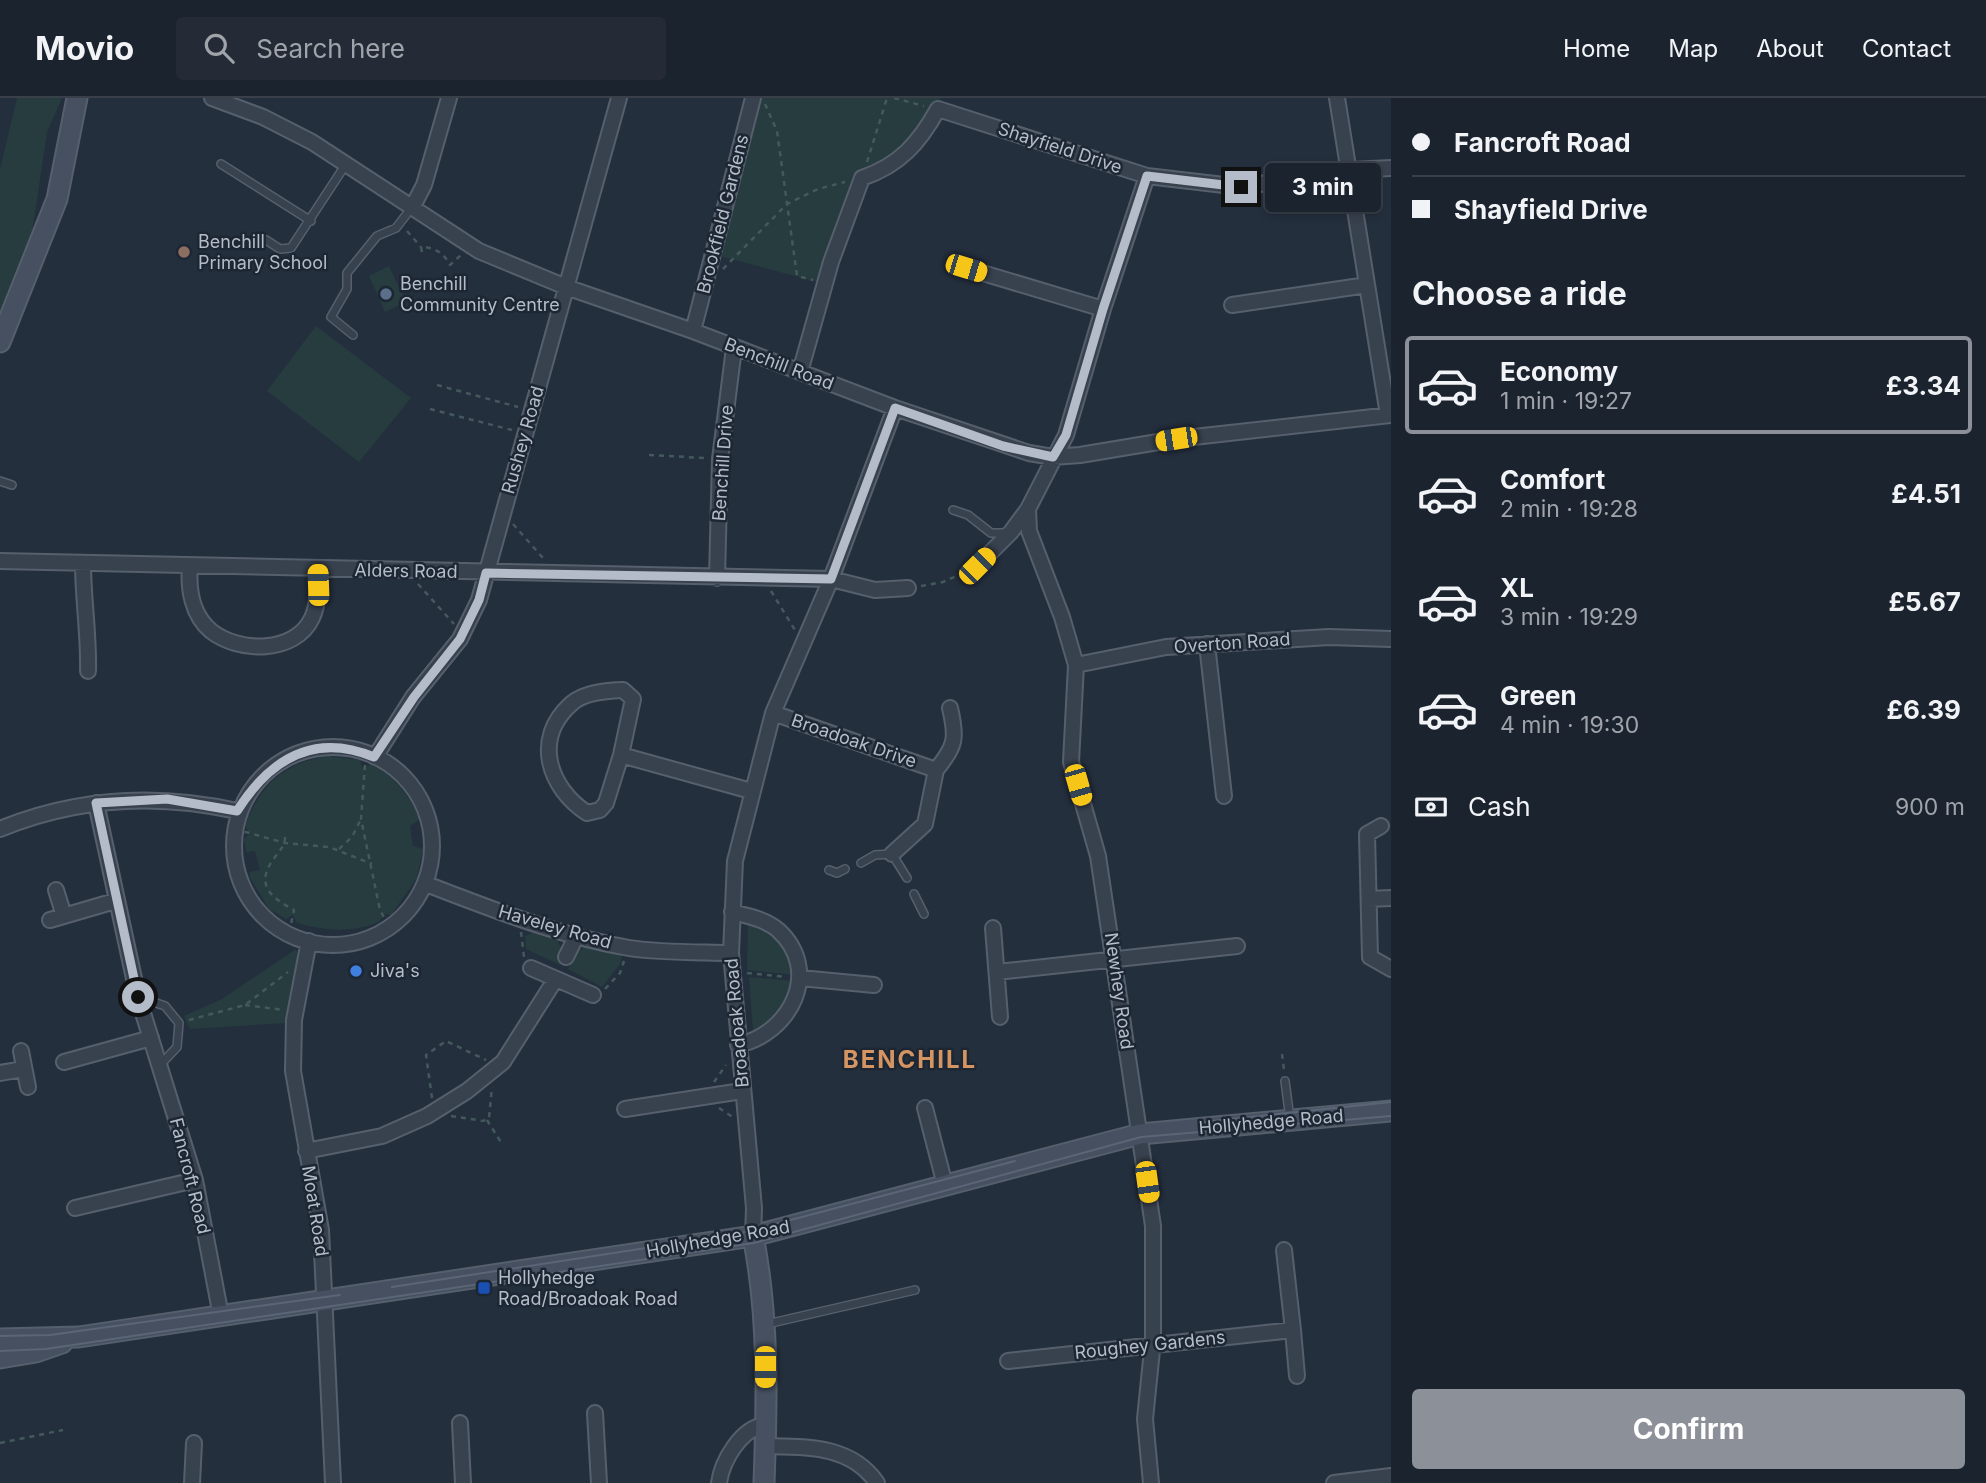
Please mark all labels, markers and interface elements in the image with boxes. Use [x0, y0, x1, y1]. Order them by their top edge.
search box [176, 17, 666, 80]
text: Movio [35, 28, 134, 68]
icon: search [200, 29, 238, 67]
text: Search here [256, 33, 405, 64]
text: Home [1563, 34, 1630, 63]
text: Map [1668, 34, 1718, 63]
text: About [1756, 34, 1824, 63]
text: Contact [1862, 34, 1951, 63]
street label: Shayfield Drive [996, 118, 1125, 177]
text: Fancroft Road [1454, 127, 1631, 158]
street label: Brookfield Gardens [693, 132, 752, 296]
callout: 3 min [1266, 162, 1381, 212]
route end [1225, 171, 1257, 203]
text: 3 min [1292, 173, 1354, 201]
text: Shayfield Drive [1454, 194, 1648, 225]
place label: Benchill Primary School [198, 231, 327, 273]
marker: Benchill Primary School [176, 244, 192, 260]
car [943, 252, 990, 284]
place label: Benchill Community Centre [400, 273, 560, 315]
text: Choose a ride [1412, 274, 1627, 313]
marker: Benchill Community Centre [378, 286, 394, 302]
street label: Benchill Road [722, 333, 837, 394]
icon: car [1416, 354, 1479, 417]
text: Economy [1500, 356, 1618, 387]
text: £3.34 [1886, 370, 1961, 401]
street label: Rushey Road [497, 384, 548, 496]
text: 1 min · 19:27 [1500, 387, 1632, 415]
street label: Benchill Drive [708, 404, 737, 522]
car [1154, 425, 1199, 453]
icon: car [1416, 462, 1479, 525]
text: Comfort [1500, 464, 1605, 495]
text: £4.51 [1891, 478, 1961, 509]
text: 2 min · 19:28 [1500, 495, 1638, 523]
car [955, 544, 1000, 588]
street label: Alders Road [354, 559, 458, 582]
car [307, 564, 330, 606]
icon: car [1416, 570, 1479, 633]
text: XL [1500, 572, 1534, 603]
text: £5.67 [1888, 586, 1961, 617]
text: 3 min · 19:29 [1500, 603, 1638, 631]
street label: Overton Road [1173, 628, 1291, 657]
icon: car [1416, 678, 1479, 741]
text: Green [1500, 680, 1577, 711]
text: £6.39 [1887, 694, 1961, 725]
street label: Broadoak Drive [789, 709, 920, 772]
text: 4 min · 19:30 [1500, 711, 1639, 739]
car [1063, 762, 1094, 808]
icon: cash [1412, 788, 1450, 826]
text: Cash [1468, 791, 1531, 822]
text: 900 m [1895, 793, 1965, 821]
street label: Haveley Road [496, 900, 614, 953]
street label: Newhey Road [1101, 931, 1138, 1051]
street label: Broadoak Road [720, 957, 753, 1089]
place label: Jiva's [370, 960, 420, 981]
marker: Jiva's [348, 963, 364, 979]
route start [122, 981, 154, 1013]
district label: BENCHILL [843, 1045, 977, 1074]
street label: Hollyhedge Road [1198, 1105, 1344, 1138]
street label: Fancroft Road [166, 1116, 215, 1236]
car [1134, 1160, 1161, 1204]
street label: Moat Road [298, 1164, 333, 1258]
street label: Hollyhedge Road [645, 1216, 791, 1261]
place label: Hollyhedge Road/Broadoak Road [498, 1267, 678, 1309]
marker: Hollyhedge Road/Broadoak Road [476, 1280, 492, 1296]
street label: Roughey Gardens [1074, 1326, 1226, 1363]
car [755, 1346, 776, 1388]
button: Confirm [1412, 1389, 1965, 1469]

